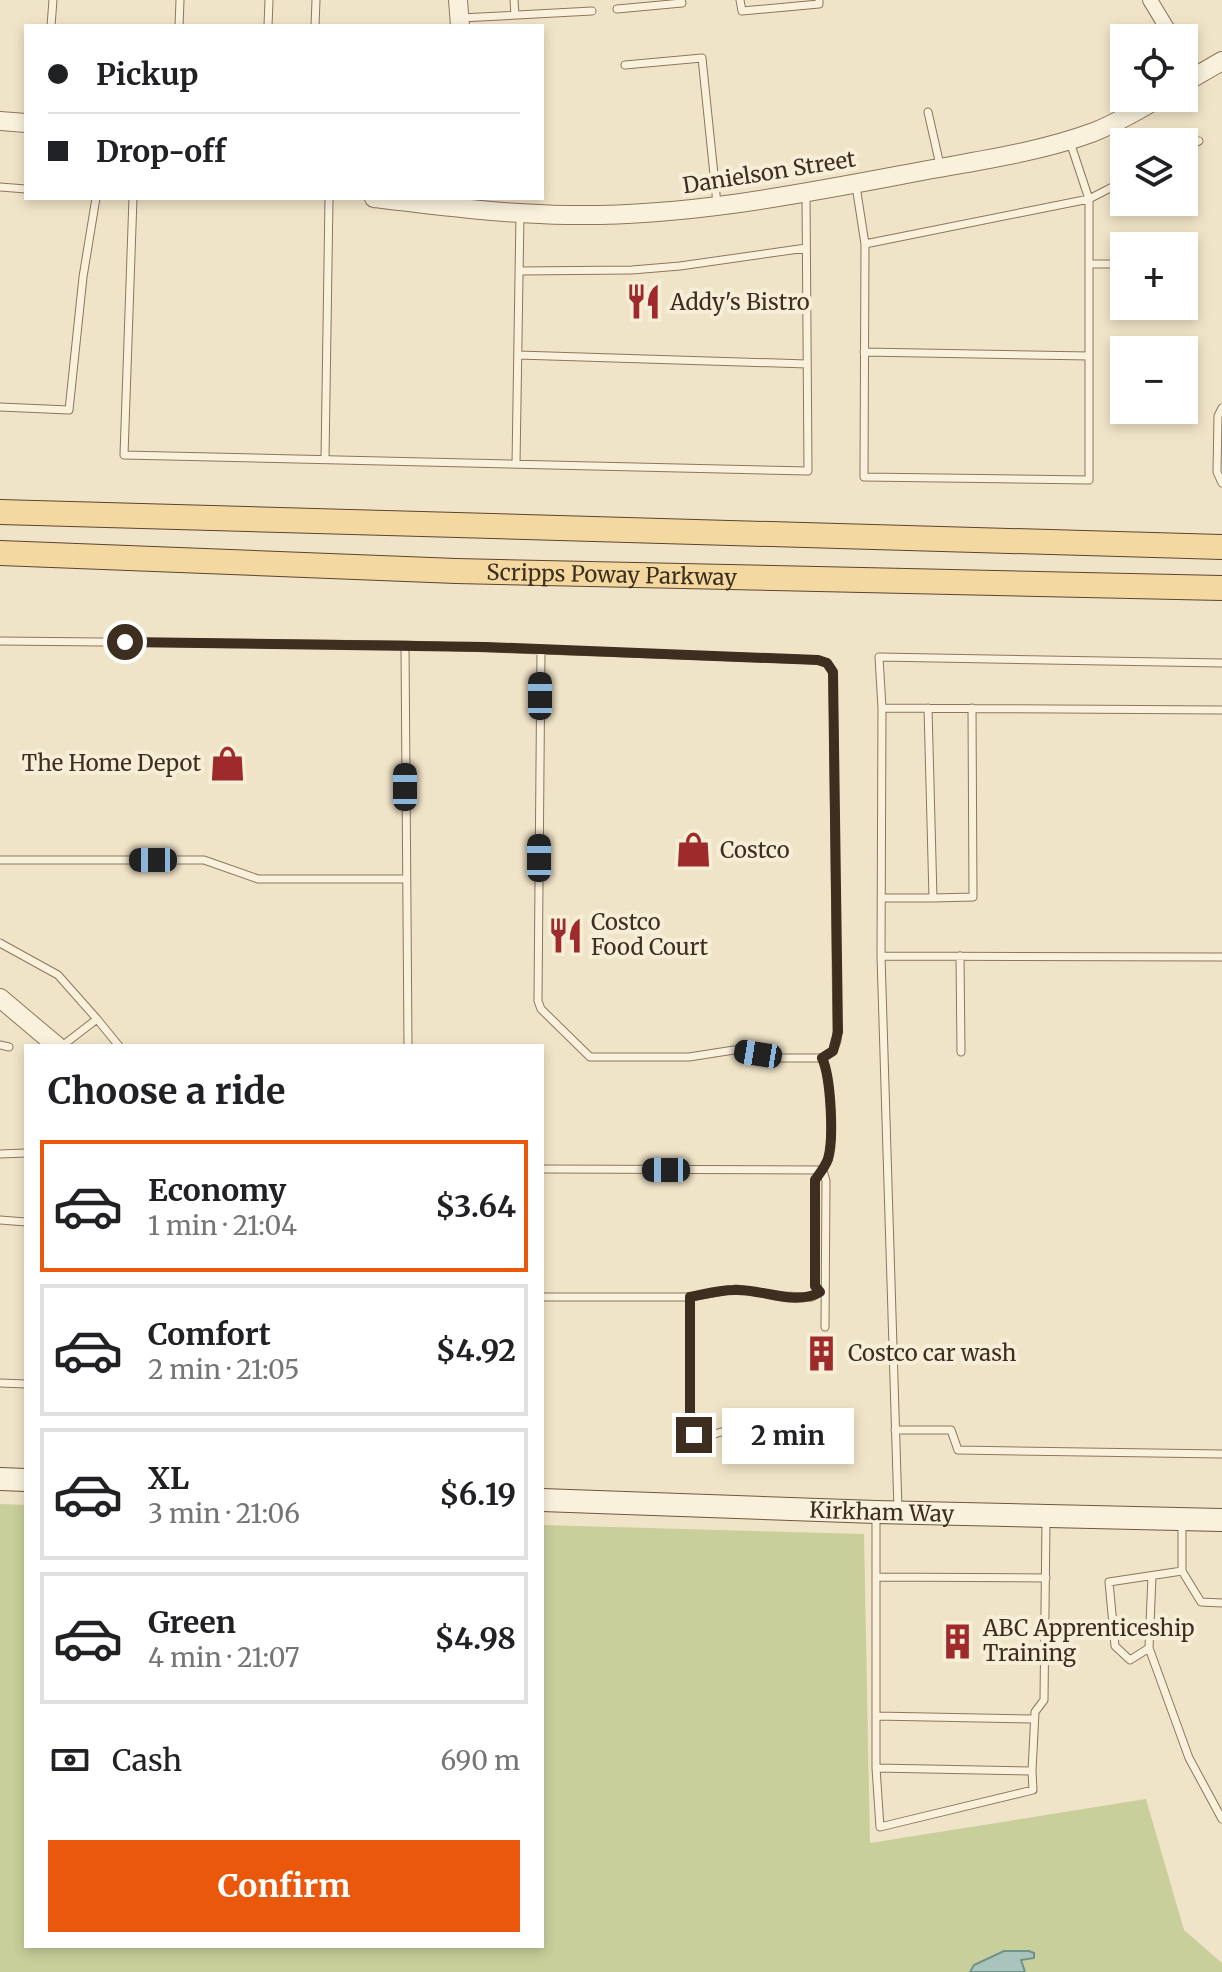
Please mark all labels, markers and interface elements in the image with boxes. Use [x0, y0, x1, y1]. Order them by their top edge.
map controls [1110, 24, 1198, 424]
button: locate [1110, 24, 1198, 112]
text: Pickup [96, 55, 198, 93]
button: layers [1110, 128, 1198, 216]
text: Drop-off [96, 132, 226, 170]
street label: Danielson Street [681, 144, 858, 199]
button: + [1110, 232, 1198, 320]
restaurant icon: Addy's Bistro [625, 283, 663, 321]
place label: Addy's Bistro [669, 288, 810, 316]
button: − [1110, 336, 1198, 424]
street label: Scripps Poway Parkway [486, 558, 737, 591]
route start [107, 624, 143, 660]
car [528, 672, 552, 720]
shop icon: The Home Depot [208, 744, 246, 782]
place label: The Home Depot [22, 749, 201, 777]
car [393, 763, 417, 811]
shop icon: Costco [675, 831, 713, 869]
car [527, 834, 551, 882]
place label: Costco [720, 836, 790, 864]
car [129, 848, 177, 872]
place label: Costco Food Court [591, 908, 708, 961]
restaurant icon: Costco Food Court [546, 916, 584, 954]
car [732, 1038, 784, 1070]
text: Choose a ride [48, 1069, 285, 1114]
car [642, 1158, 690, 1182]
icon: car [52, 1170, 124, 1242]
text: Economy [148, 1171, 286, 1209]
text: $3.64 [435, 1187, 516, 1225]
text: 1 min · 21:04 [148, 1209, 297, 1242]
icon: car [52, 1314, 124, 1386]
text: Comfort [148, 1315, 271, 1353]
text: $4.92 [436, 1331, 516, 1369]
building icon: Costco car wash [803, 1334, 841, 1372]
place label: Costco car wash [848, 1339, 1017, 1367]
text: 2 min · 21:05 [148, 1353, 300, 1386]
callout: 2 min [722, 1407, 854, 1463]
route end [676, 1417, 712, 1453]
text: 2 min [751, 1419, 825, 1452]
icon: car [52, 1458, 124, 1530]
text: XL [148, 1459, 189, 1497]
text: $6.19 [439, 1475, 516, 1513]
street label: Kirkham Way [809, 1496, 955, 1528]
text: 3 min · 21:06 [148, 1497, 300, 1530]
icon: car [52, 1602, 124, 1674]
text: Green [148, 1603, 236, 1641]
place label: ABC Apprenticeship Training [982, 1614, 1194, 1667]
text: $4.98 [434, 1619, 516, 1657]
building icon: ABC Apprenticeship Training [938, 1622, 976, 1660]
text: 4 min · 21:07 [148, 1641, 300, 1674]
icon: cash [48, 1738, 92, 1782]
text: Cash [112, 1741, 182, 1779]
text: 690 m [440, 1744, 520, 1777]
button: Confirm [48, 1840, 520, 1932]

